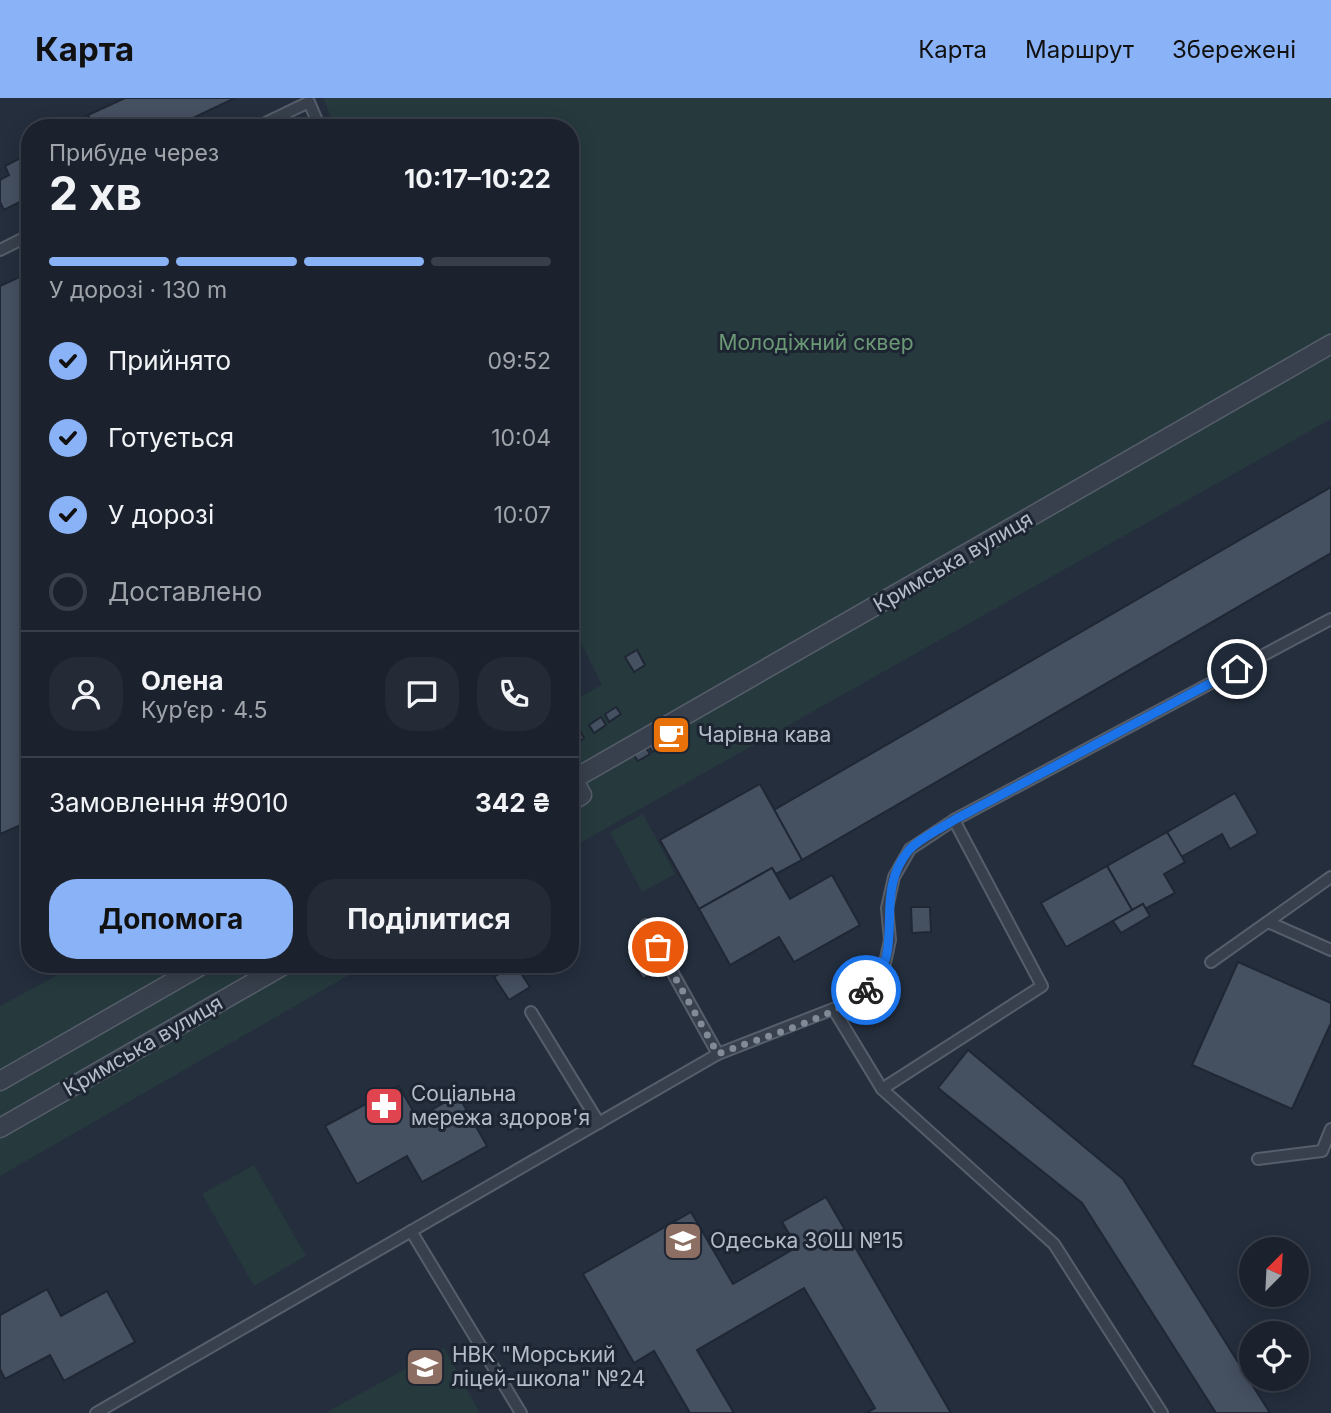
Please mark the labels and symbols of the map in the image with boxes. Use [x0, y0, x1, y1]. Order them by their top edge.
park label: Молодіжний сквер [718, 330, 914, 355]
street label: Кримська вулиця [869, 506, 1037, 617]
pin [1207, 639, 1267, 699]
cafe icon: Чарівна кава [650, 714, 692, 756]
place label: Чарівна кава [698, 722, 831, 747]
pin [628, 917, 688, 977]
courier [831, 955, 901, 1025]
street label: Кримська вулиця [59, 990, 227, 1101]
place label: Соціальна мережа здоров'я [411, 1081, 590, 1130]
pharmacy icon: Соціальна мережа здоров'я [363, 1085, 405, 1127]
school or university icon: Одеська ЗОШ №15 [662, 1220, 704, 1262]
place label: Одеська ЗОШ №15 [710, 1228, 904, 1253]
north arrow [1239, 1237, 1309, 1307]
place label: НВК "Морський ліцей-школа" №24 [452, 1342, 645, 1391]
school or university icon: НВК "Морський ліцей-школа" №24 [404, 1346, 446, 1388]

